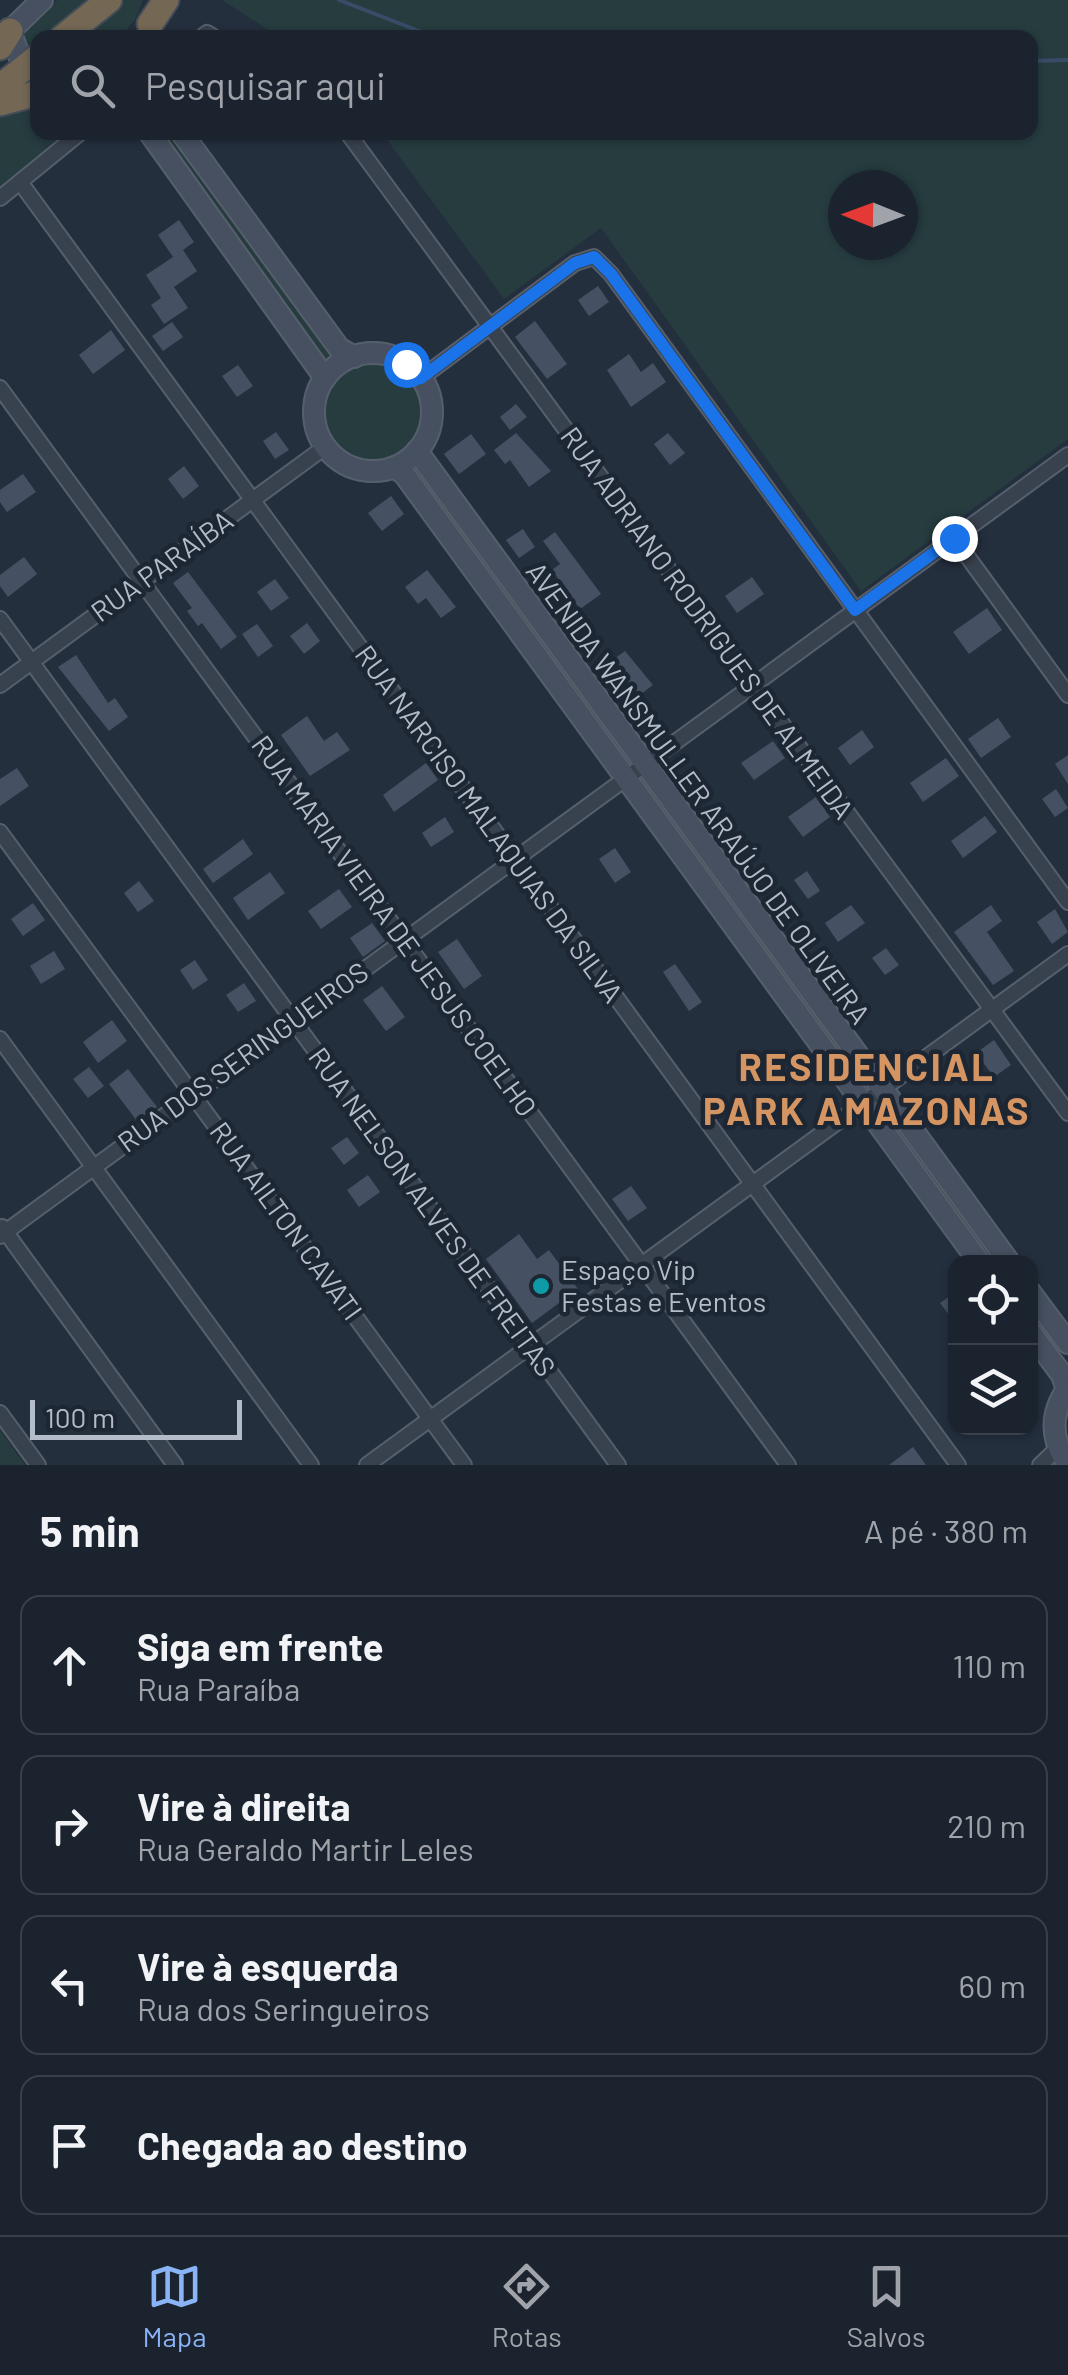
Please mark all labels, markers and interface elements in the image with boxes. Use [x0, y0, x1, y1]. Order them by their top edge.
search box [30, 30, 1038, 140]
icon: search [65, 58, 120, 113]
text: Pesquisar aqui [145, 62, 386, 108]
north arrow [828, 170, 918, 260]
route start [384, 342, 430, 388]
street label: RUA ADRIANO RODRIGUES DE ALMEIDA [554, 420, 862, 825]
street label: RUA PARAÍBA [84, 502, 239, 628]
route end [932, 516, 978, 562]
street label: AVENIDA WANSMULLER ARAÚJO DE OLIVEIRA [520, 555, 878, 1030]
street label: RUA NARCISO MALAQUIAS DA SILVA [349, 638, 631, 1009]
street label: RUA MARIA VIEIRA DE JESUS COELHO [245, 728, 545, 1123]
street label: RUA DOS SERINGUEIROS [111, 954, 374, 1158]
street label: RUA NELSON ALVES DE FREITAS [302, 1040, 564, 1382]
district label: RESIDENCIAL PARK AMAZONAS [703, 1043, 1031, 1133]
street label: RUA AILTON CAVATI [203, 1115, 370, 1326]
place label: Espaço Vip Festas e Eventos [561, 1252, 766, 1318]
map controls [948, 1255, 1038, 1435]
button: locate [948, 1255, 1038, 1345]
marker: Espaço Vip Festas e Eventos [530, 1275, 552, 1297]
button: layers [948, 1345, 1038, 1435]
scale bar [30, 1395, 242, 1440]
text: 100 m [45, 1400, 115, 1434]
text: 5 min [40, 1505, 140, 1555]
text: A pé · 380 m [864, 1511, 1028, 1549]
text: Siga em frente [137, 1623, 383, 1669]
icon: ahead [42, 1638, 97, 1693]
text: 110 m [953, 1646, 1026, 1684]
text: Rua Paraíba [137, 1669, 300, 1707]
text: Vire à direita [137, 1783, 351, 1829]
icon: right [42, 1798, 97, 1853]
text: 210 m [947, 1806, 1026, 1844]
text: Rua Geraldo Martir Leles [137, 1829, 474, 1867]
text: Vire à esquerda [137, 1943, 399, 1989]
icon: left [42, 1958, 97, 2013]
text: 60 m [959, 1966, 1026, 2004]
text: Rua dos Seringueiros [137, 1989, 430, 2027]
icon: arrive [42, 2118, 97, 2173]
text: Chegada ao destino [137, 2122, 468, 2168]
tab: Mapa [143, 2259, 207, 2353]
tab: Rotas [492, 2259, 562, 2353]
tab: Salvos [847, 2259, 925, 2353]

